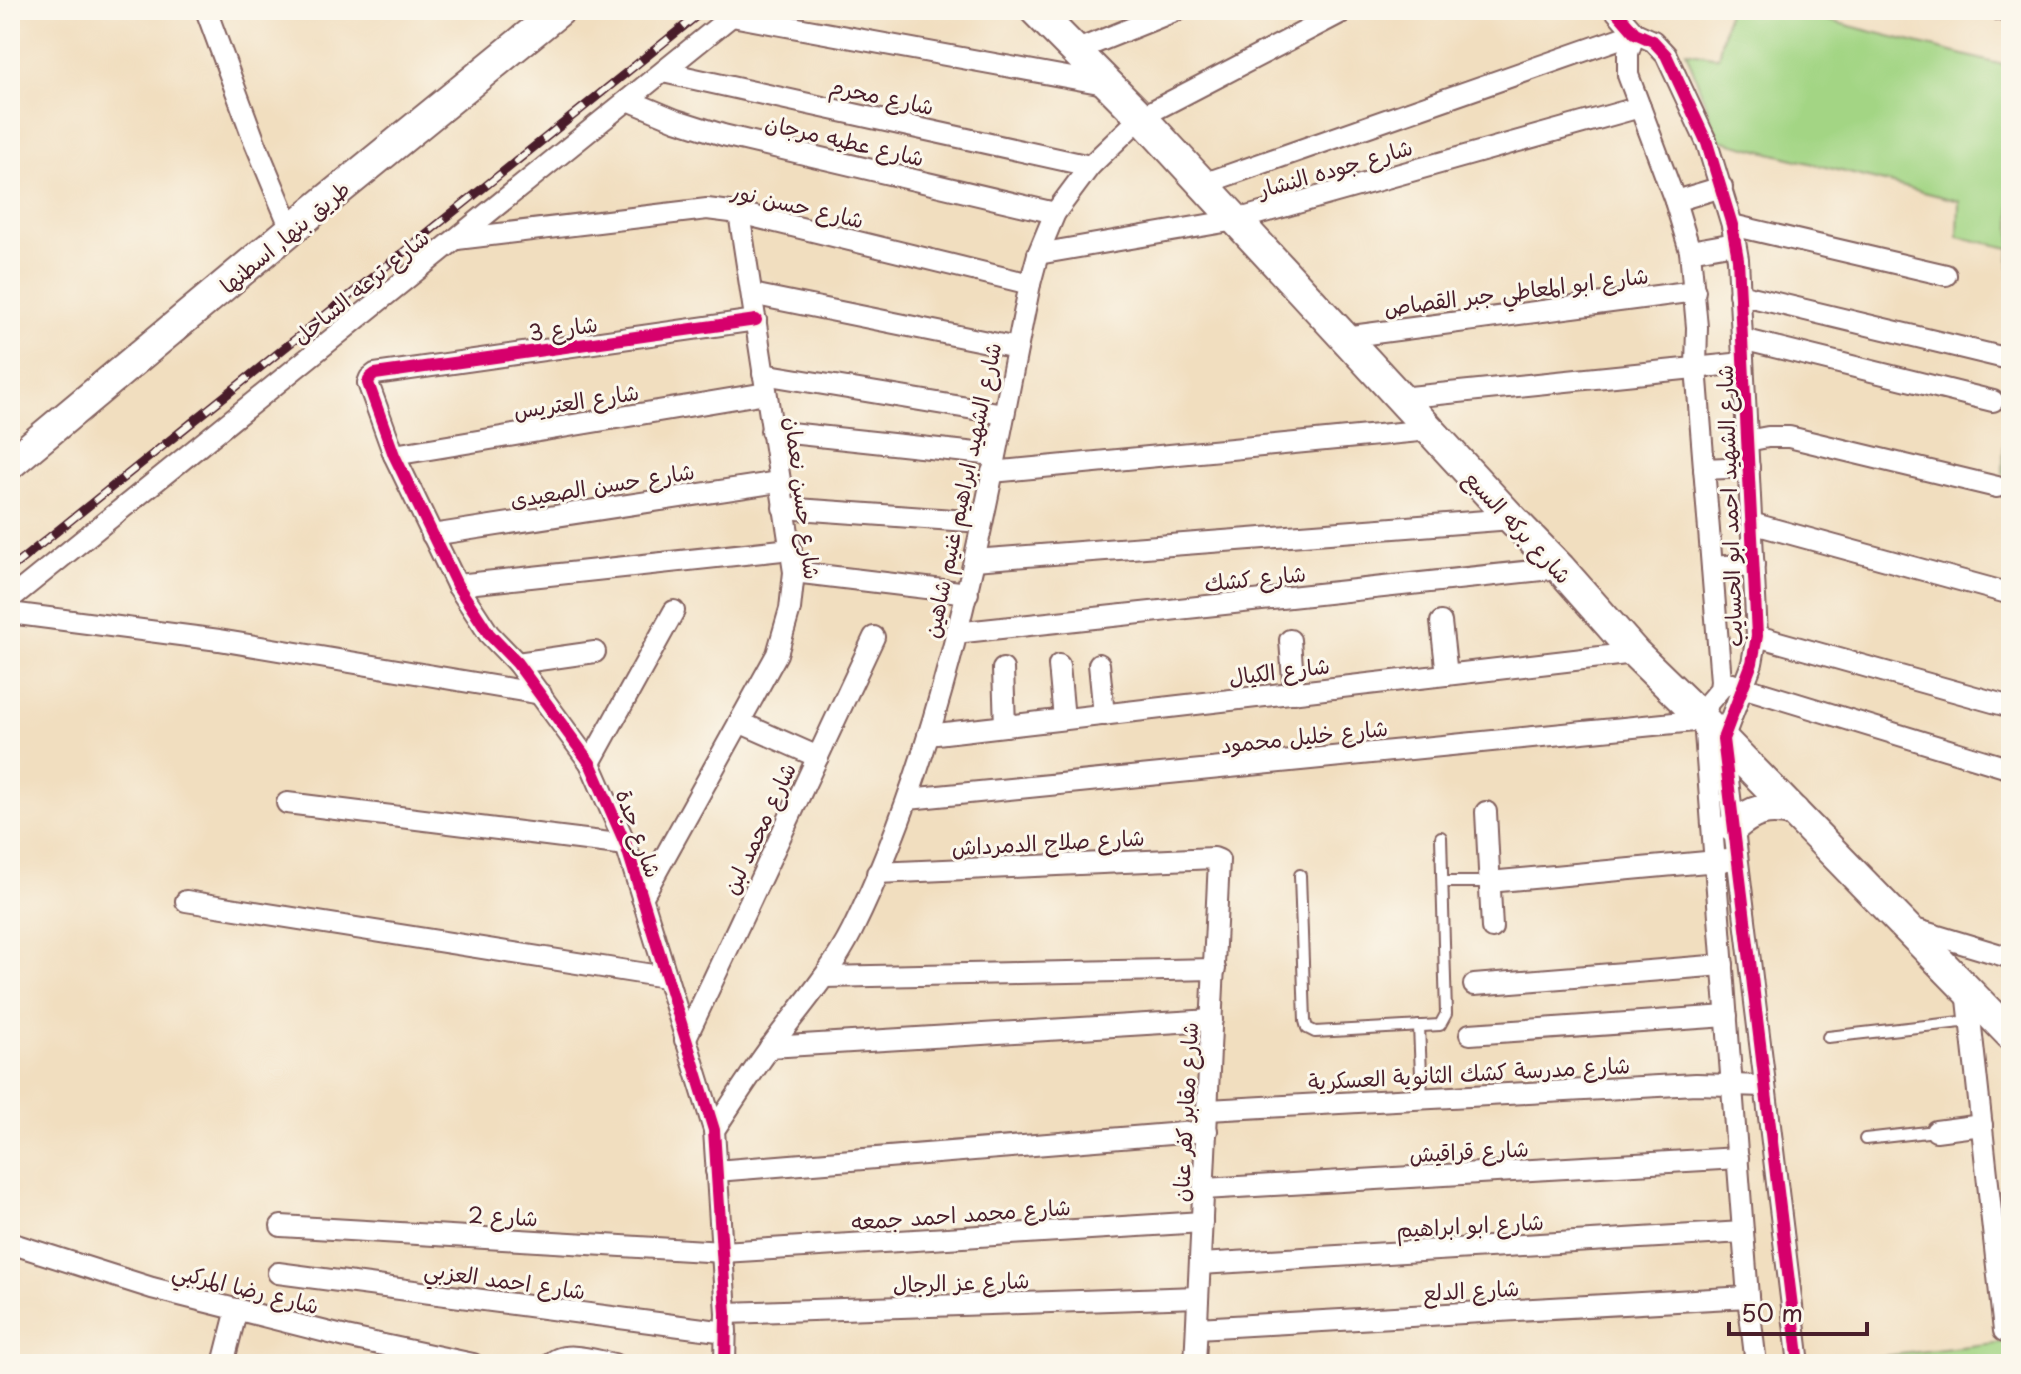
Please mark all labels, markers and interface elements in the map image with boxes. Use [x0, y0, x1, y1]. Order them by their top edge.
street label: شارع محرم [826, 68, 937, 125]
street label: شارع عطيه مرجان [762, 105, 928, 174]
street label: شارع جوده النشار [1252, 129, 1416, 206]
street label: طريق بنها, اسطنها [212, 172, 356, 300]
street label: شارع حسن نور [727, 172, 868, 236]
street label: شارع ترعه الساحل [285, 221, 436, 352]
street label: شارع ابو المعاطي جبر القصاص [1382, 257, 1651, 328]
street label: شارع 3 [526, 306, 600, 349]
street label: شارع الشهيد ابراهيم غنيم شاهين [914, 339, 1010, 641]
street label: شارع الشهيد احمد ابو الحسايب [1707, 364, 1750, 648]
street label: شارع العتريس [511, 374, 641, 427]
street label: شارع حسن نعمان [777, 415, 830, 581]
street label: شارع حسن الصعيدى [507, 453, 697, 516]
street label: شارع بركه السبع [1456, 462, 1581, 592]
street label: شارع كشك [1203, 555, 1308, 600]
street label: شارع الكيال [1227, 647, 1332, 694]
street label: شارع خليل محمود [1219, 710, 1389, 761]
street label: شارع محمد لبن [713, 757, 804, 900]
street label: شارع جدة [608, 784, 671, 882]
street label: شارع صلاح الدمرداش [951, 819, 1146, 864]
street label: شارع مقابر كفر عنان [1163, 1021, 1206, 1203]
street label: شارع مدرسة كشك الثانوية العسكرية [1307, 1047, 1631, 1098]
street label: شارع قراقيش [1408, 1130, 1530, 1171]
street label: شارع محمد احمد جمعه [850, 1189, 1072, 1238]
street label: شارع 2 [467, 1197, 539, 1234]
street label: شارع ابو ابراهيم [1395, 1204, 1545, 1246]
street label: شارع احمد العزبي [421, 1251, 588, 1312]
street label: شارع رضا المركبي [168, 1253, 323, 1326]
street label: شارع عز الرجال [892, 1262, 1030, 1301]
street label: شارع الدلع [1422, 1270, 1520, 1309]
scale bar [1729, 1286, 1867, 1336]
text: 50 m [1741, 1294, 1803, 1330]

